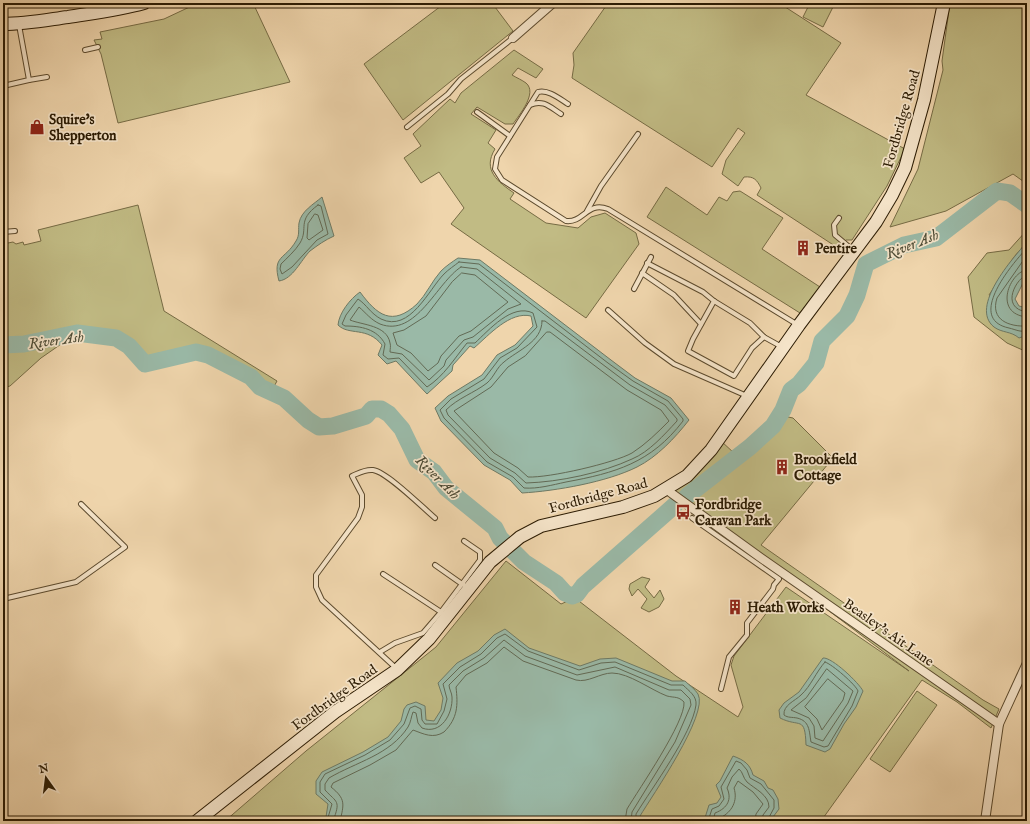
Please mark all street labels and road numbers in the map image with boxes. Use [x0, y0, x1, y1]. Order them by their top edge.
street label: Fordbridge Road [879, 68, 925, 170]
street label: Fordbridge Road [547, 474, 650, 518]
street label: Beasley's Ait Lane [840, 595, 938, 671]
street label: Fordbridge Road [288, 660, 381, 735]

